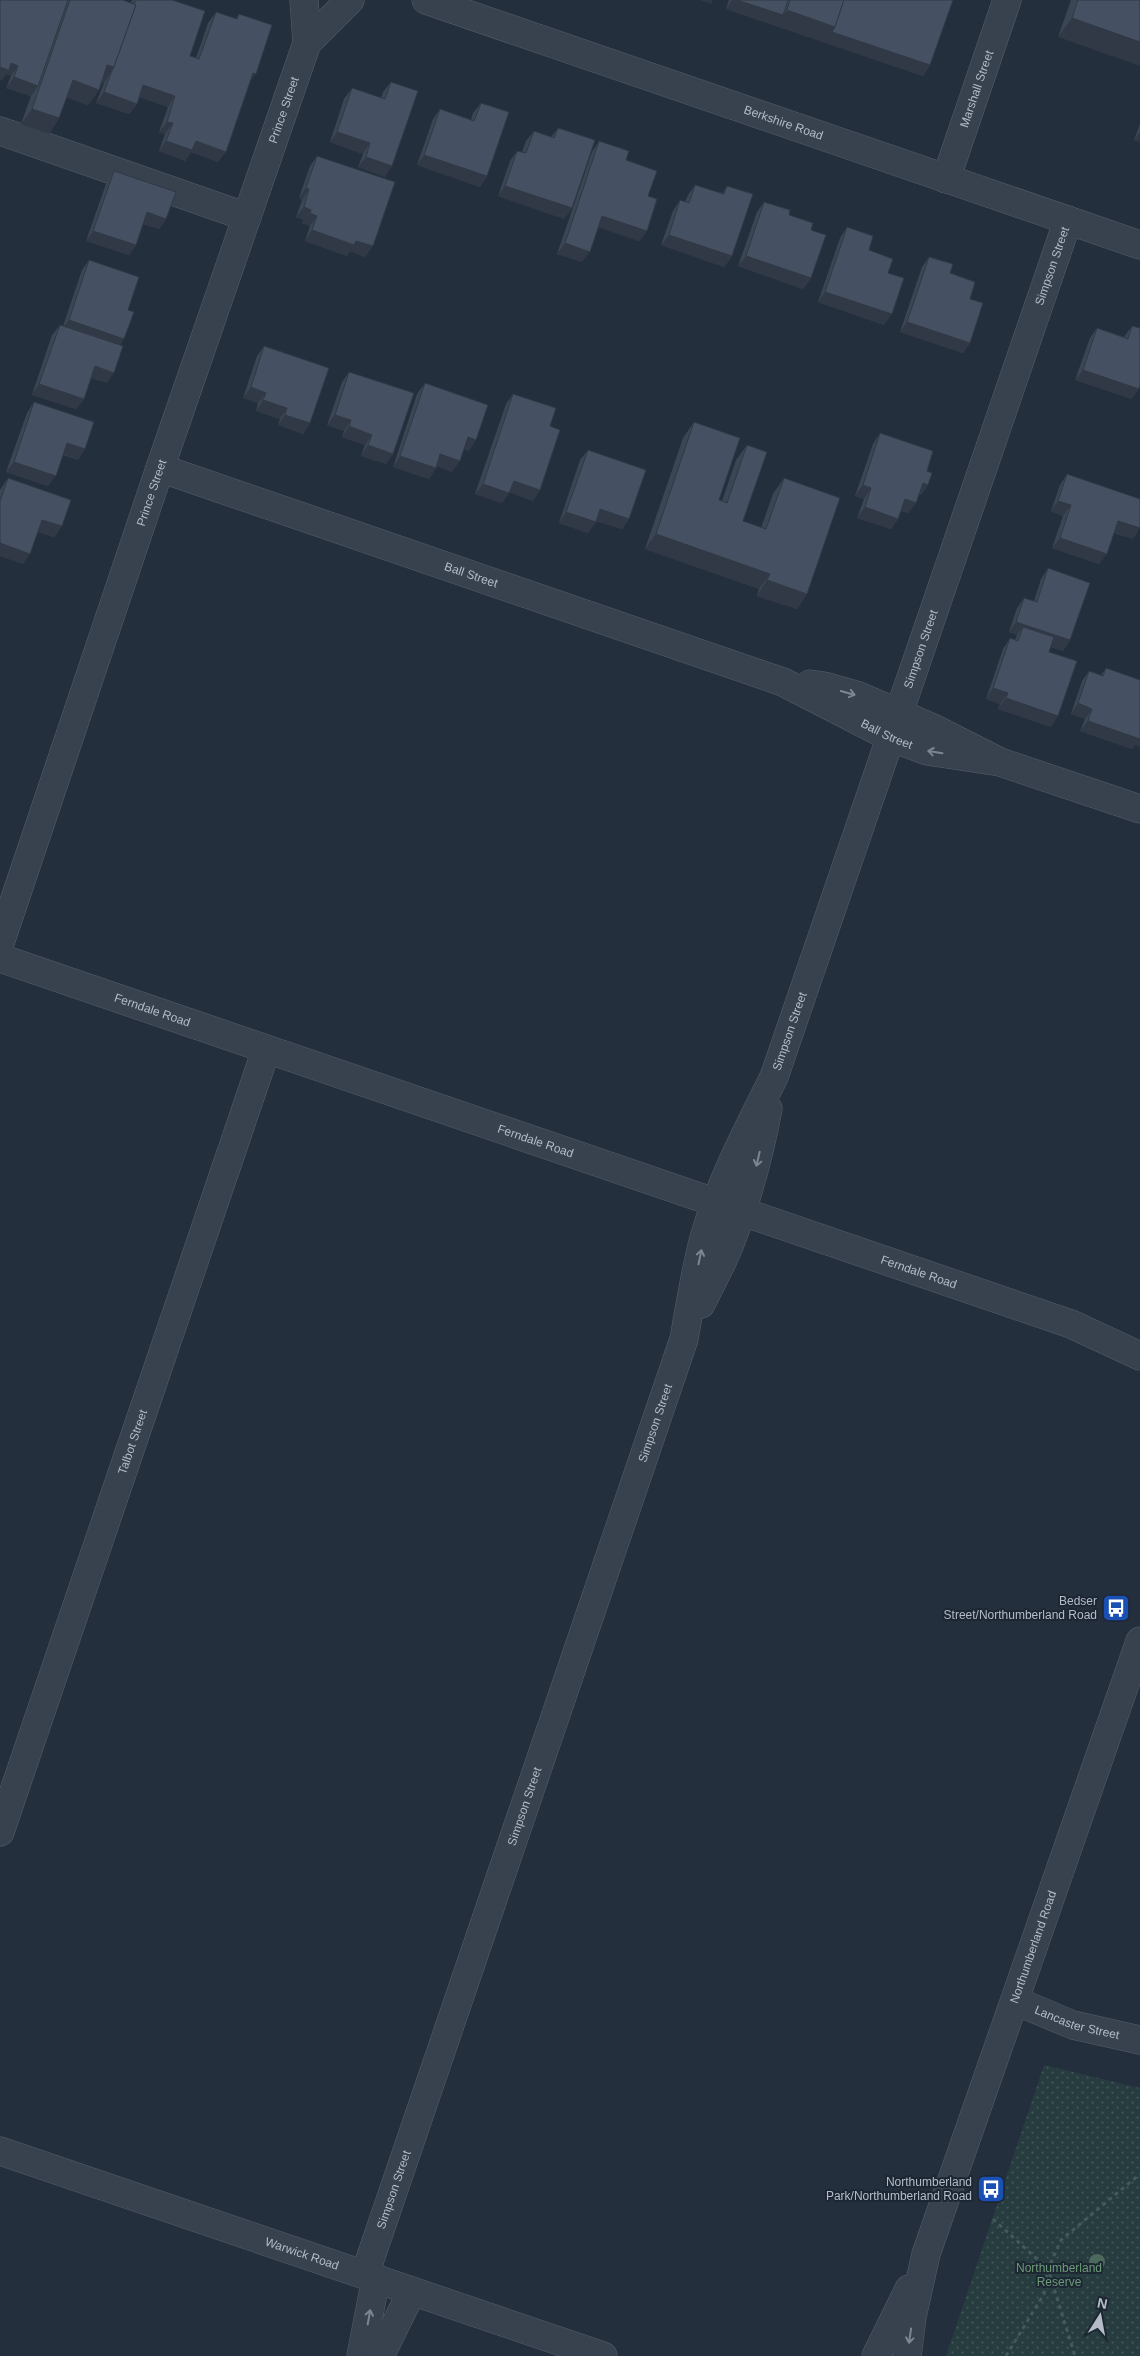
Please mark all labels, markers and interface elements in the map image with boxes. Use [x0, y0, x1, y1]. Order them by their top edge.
street label: Marshall Street [957, 48, 997, 130]
street label: Prince Street [266, 74, 302, 145]
street label: Berkshire Road [742, 103, 825, 143]
street label: Simpson Street [1032, 224, 1072, 307]
street label: Prince Street [134, 457, 170, 528]
street label: Ball Street [443, 559, 500, 591]
street label: Simpson Street [901, 607, 941, 690]
one-way arrow [840, 689, 856, 699]
street label: Ball Street [859, 716, 915, 752]
one-way arrow [927, 746, 943, 756]
street label: Simpson Street [770, 990, 810, 1072]
street label: Ferndale Road [112, 991, 192, 1030]
street label: Ferndale Road [496, 1122, 575, 1161]
one-way arrow [753, 1151, 762, 1167]
one-way arrow [696, 1250, 706, 1266]
street label: Ferndale Road [879, 1253, 959, 1291]
street label: Simpson Street [635, 1381, 675, 1464]
street label: Talbot Street [115, 1407, 150, 1476]
bus stop icon: Bedser Street/Northumberland Road [1101, 1593, 1131, 1623]
place label: Bedser Street/Northumberland Road [944, 1594, 1097, 1622]
street label: Simpson Street [505, 1765, 545, 1848]
street label: Northumberland Road [1007, 1889, 1059, 2005]
street label: Lancaster Street [1033, 2003, 1121, 2042]
street label: Simpson Street [374, 2148, 414, 2231]
bus stop icon: Northumberland Park/Northumberland Road [976, 2174, 1006, 2204]
place label: Northumberland Park/Northumberland Road [826, 2175, 972, 2203]
street label: Warwick Road [263, 2235, 341, 2273]
park label: Northumberland Reserve [1016, 2261, 1102, 2289]
north arrow [1075, 2291, 1125, 2341]
text: N [1096, 2294, 1109, 2312]
one-way arrow [364, 2310, 374, 2326]
one-way arrow [904, 2328, 914, 2344]

